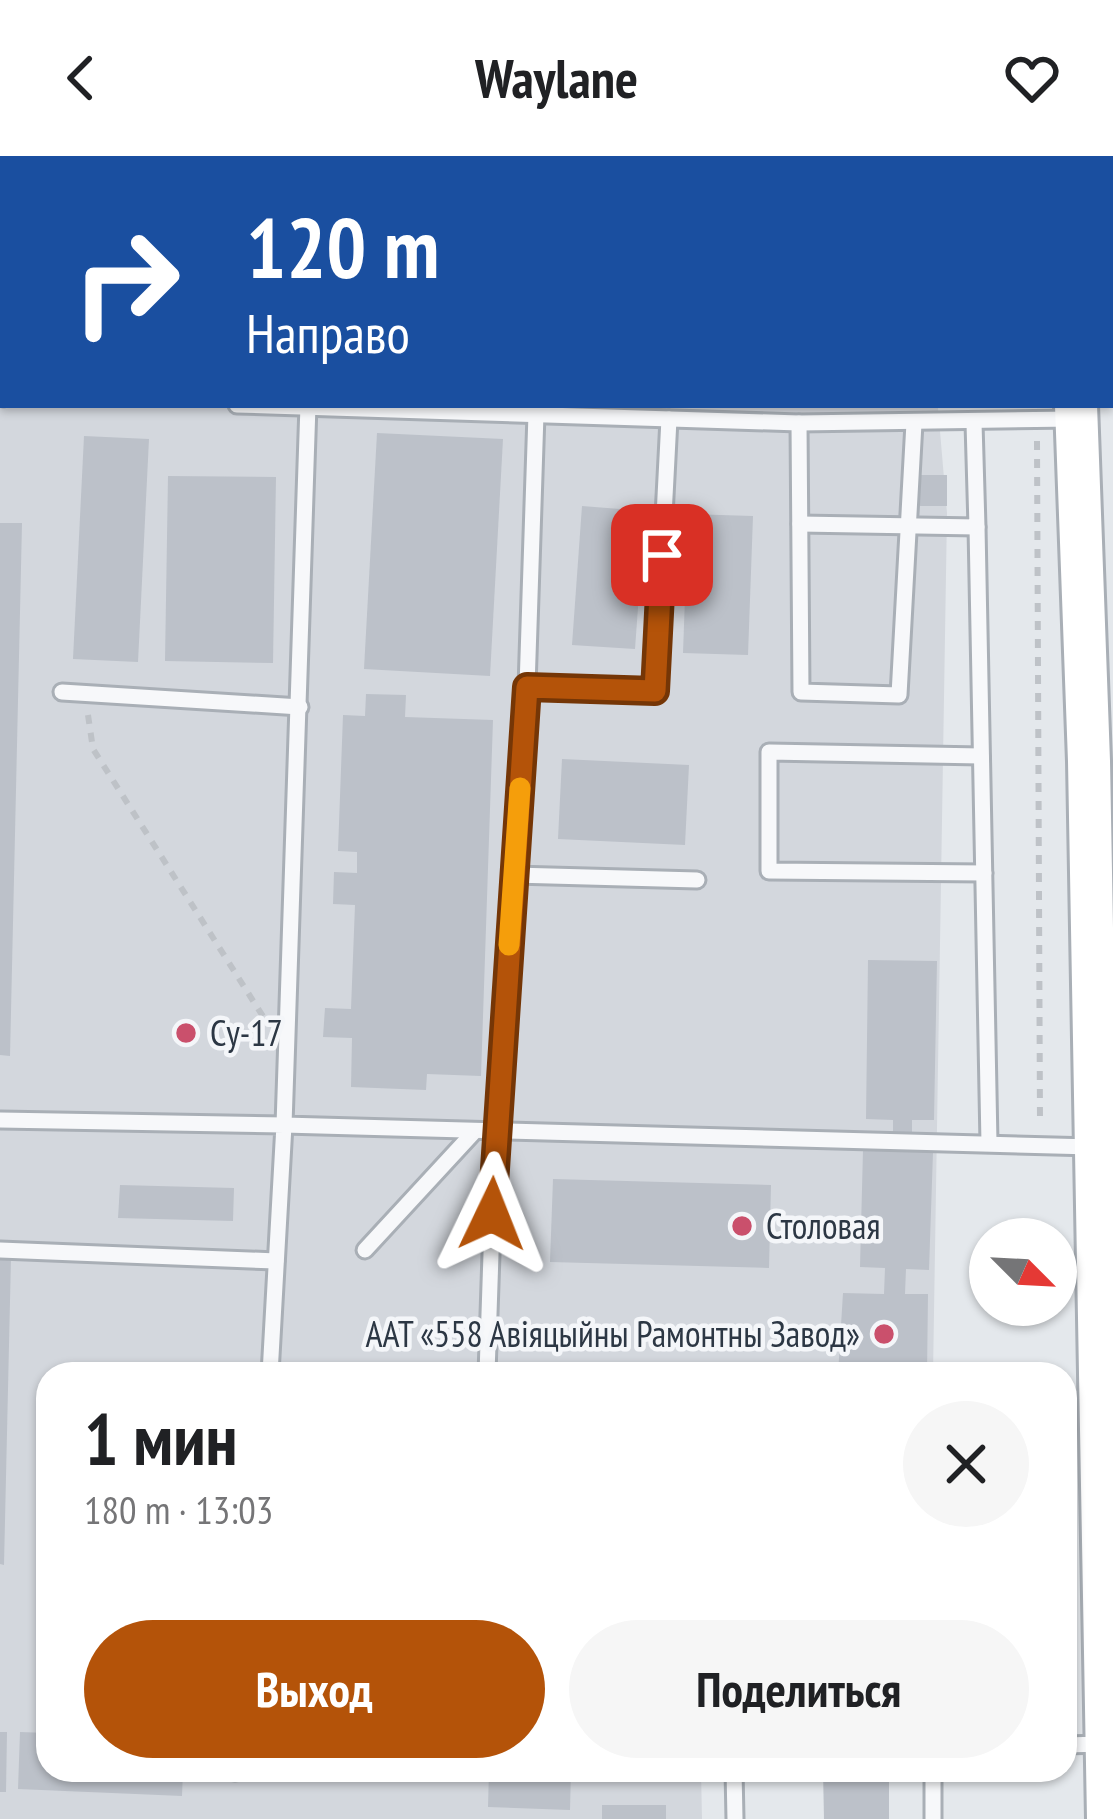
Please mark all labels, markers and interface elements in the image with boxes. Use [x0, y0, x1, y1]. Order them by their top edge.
text: Waylane [475, 43, 638, 113]
icon: back [48, 45, 114, 111]
icon: heart [999, 45, 1065, 111]
text: 120 m [246, 192, 439, 301]
icon: right [48, 204, 204, 360]
text: Направо [246, 298, 410, 368]
pin [611, 504, 713, 606]
icon: arrive [629, 522, 695, 588]
place label: Су-17 [210, 1009, 283, 1056]
marker: Су-17 [173, 1020, 199, 1046]
position arrow [429, 1151, 555, 1277]
place label: Столовая [766, 1202, 880, 1249]
marker: Столовая [729, 1213, 755, 1239]
north arrow [969, 1218, 1077, 1326]
map controls [969, 1218, 1077, 1326]
place label: ААТ «558 Авіяцыйны Рамонтны Завод» [366, 1310, 860, 1357]
marker: ААТ «558 Авіяцыйны Рамонтны Завод» [871, 1321, 897, 1347]
text: 1 мин [84, 1392, 238, 1485]
button: close [903, 1401, 1029, 1527]
text: 180 m · 13:03 [84, 1484, 273, 1535]
button: Выход [84, 1620, 545, 1758]
button: Поделиться [569, 1620, 1029, 1758]

